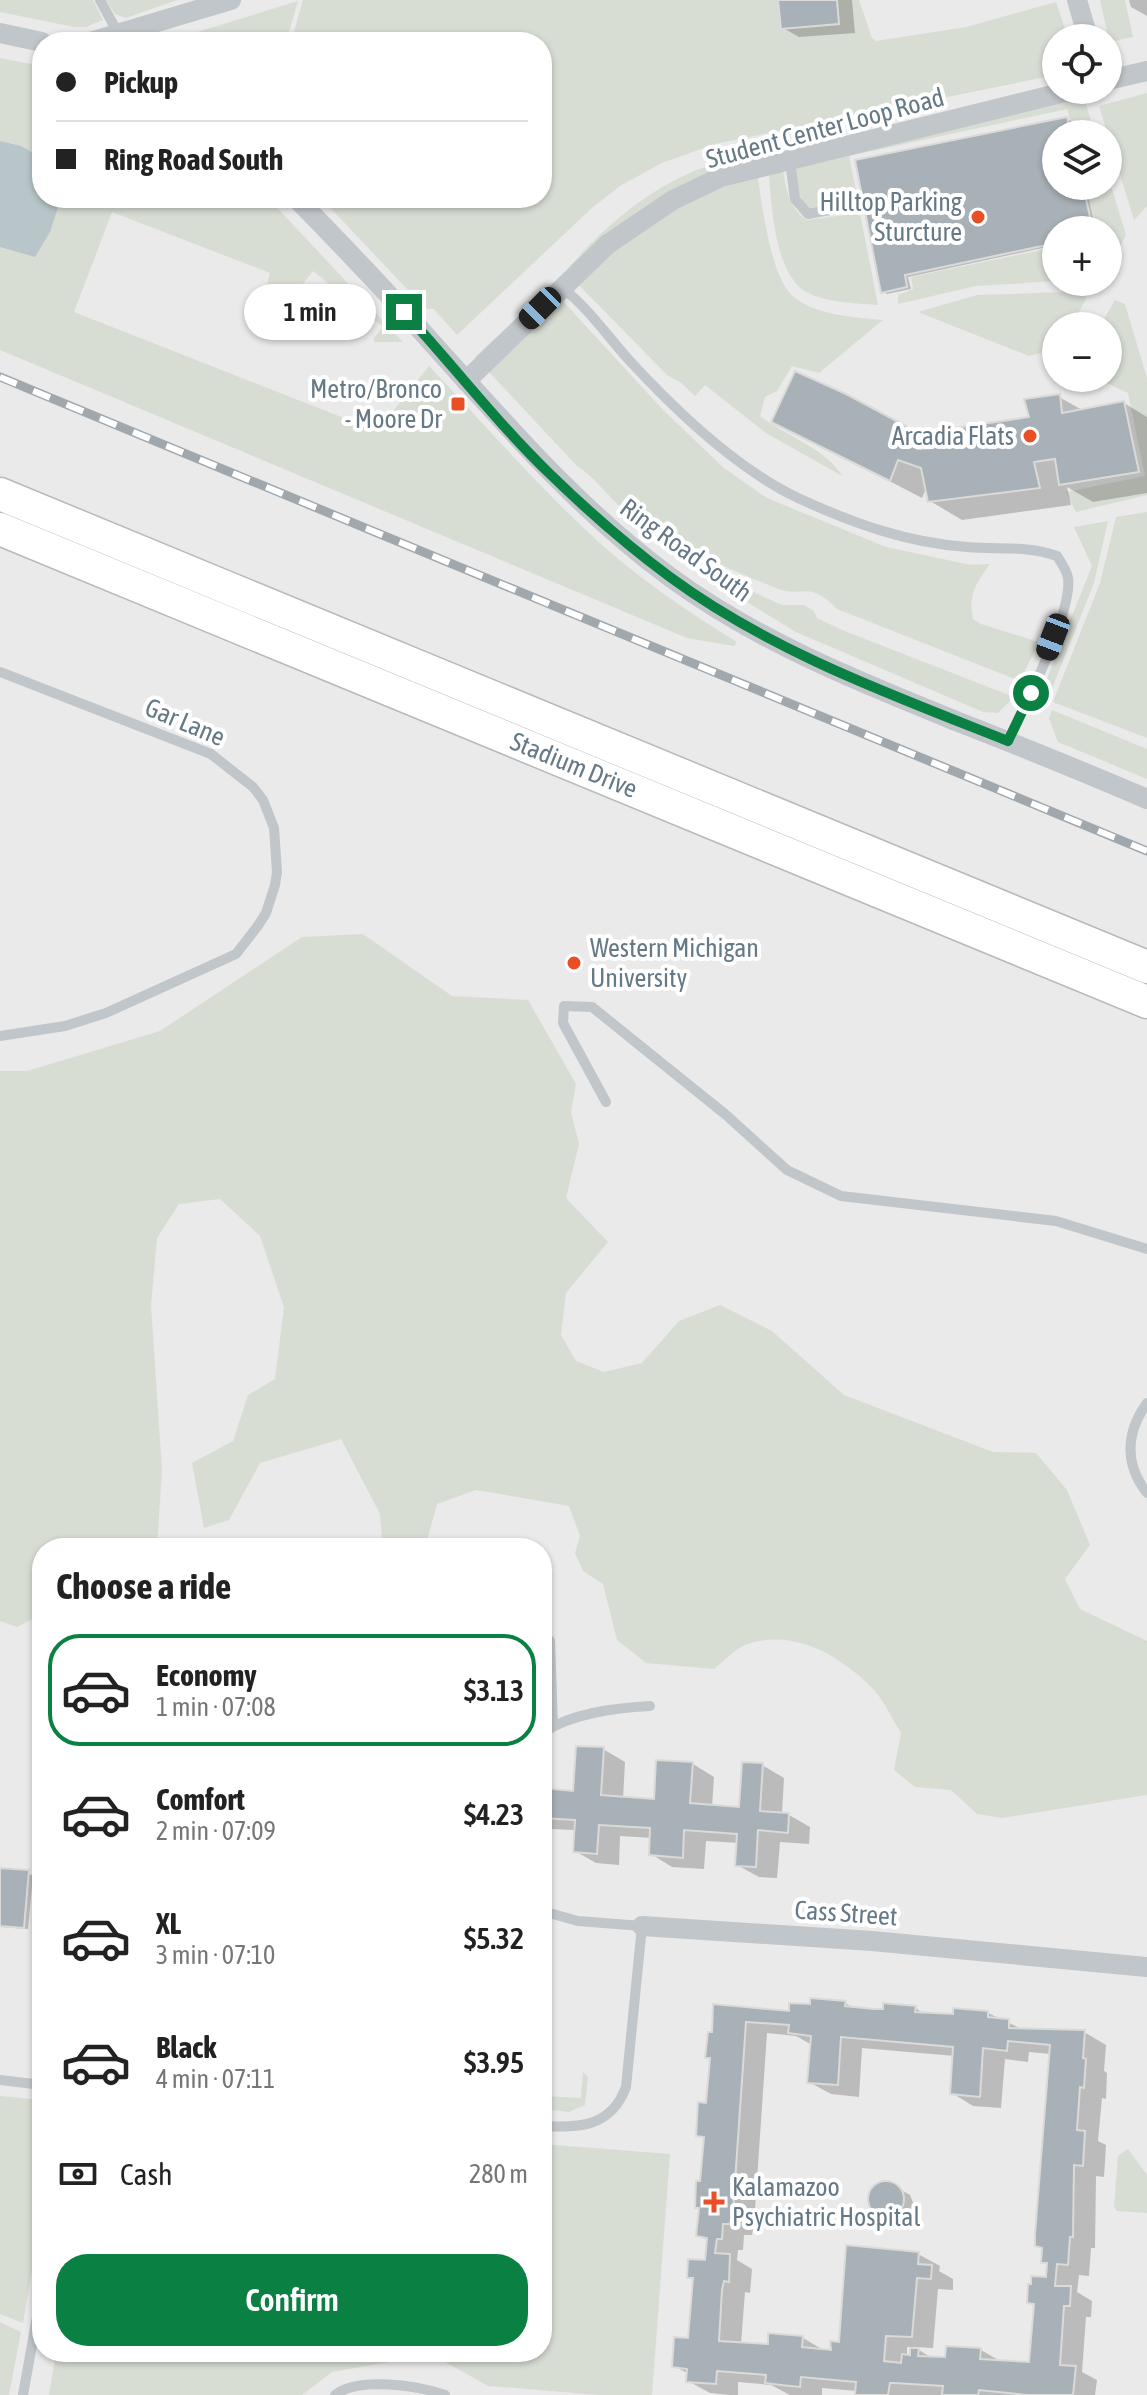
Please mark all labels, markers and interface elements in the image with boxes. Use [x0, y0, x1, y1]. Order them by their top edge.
map controls [1042, 24, 1122, 392]
button: locate [1042, 24, 1122, 104]
text: Pickup [104, 65, 178, 99]
street label: Student Center Loop Road [703, 82, 947, 174]
button: layers [1042, 120, 1122, 200]
text: Ring Road South [104, 142, 283, 176]
place label: Hilltop Parking Sturcture [819, 187, 963, 247]
marker: Hilltop Parking Sturcture [969, 208, 987, 226]
button: + [1042, 216, 1122, 296]
car [515, 283, 565, 333]
callout: 1 min [244, 284, 376, 340]
route end [386, 294, 422, 330]
text: 1 min [283, 297, 337, 327]
button: − [1042, 312, 1122, 392]
place label: Metro/Bronco - Moore Dr [310, 374, 442, 434]
marker: Metro/Bronco - Moore Dr [449, 395, 467, 413]
place label: Arcadia Flats [892, 421, 1014, 451]
marker: Arcadia Flats [1021, 427, 1039, 445]
street label: Ring Road South [614, 492, 758, 608]
car [1033, 610, 1073, 664]
route start [1013, 675, 1049, 711]
street label: Gar Lane [141, 692, 229, 752]
street label: Stadium Drive [506, 726, 642, 804]
place label: Western Michigan University [590, 933, 759, 993]
marker: Western Michigan University [565, 954, 583, 972]
text: Choose a ride [56, 1565, 231, 1607]
icon: car [60, 1654, 132, 1726]
text: Economy [156, 1658, 257, 1692]
text: $3.13 [464, 1673, 524, 1707]
text: 1 min · 07:08 [156, 1692, 276, 1722]
icon: car [60, 1778, 132, 1850]
text: Comfort [156, 1782, 245, 1816]
text: $4.23 [464, 1797, 524, 1831]
text: 2 min · 07:09 [156, 1816, 276, 1846]
street label: Cass Street [794, 1894, 898, 1932]
icon: car [60, 1902, 132, 1974]
text: XL [156, 1906, 181, 1940]
text: $5.32 [464, 1921, 524, 1955]
text: 3 min · 07:10 [156, 1940, 275, 1970]
icon: car [60, 2026, 132, 2098]
text: Black [156, 2030, 216, 2064]
text: $3.95 [464, 2045, 524, 2079]
text: 4 min · 07:11 [156, 2064, 275, 2094]
icon: cash [56, 2152, 100, 2196]
text: Cash [120, 2157, 173, 2191]
text: 280 m [469, 2159, 528, 2189]
place label: Kalamazoo Psychiatric Hospital [732, 2172, 920, 2232]
marker: Kalamazoo Psychiatric Hospital [703, 2191, 725, 2213]
button: Confirm [56, 2254, 528, 2346]

